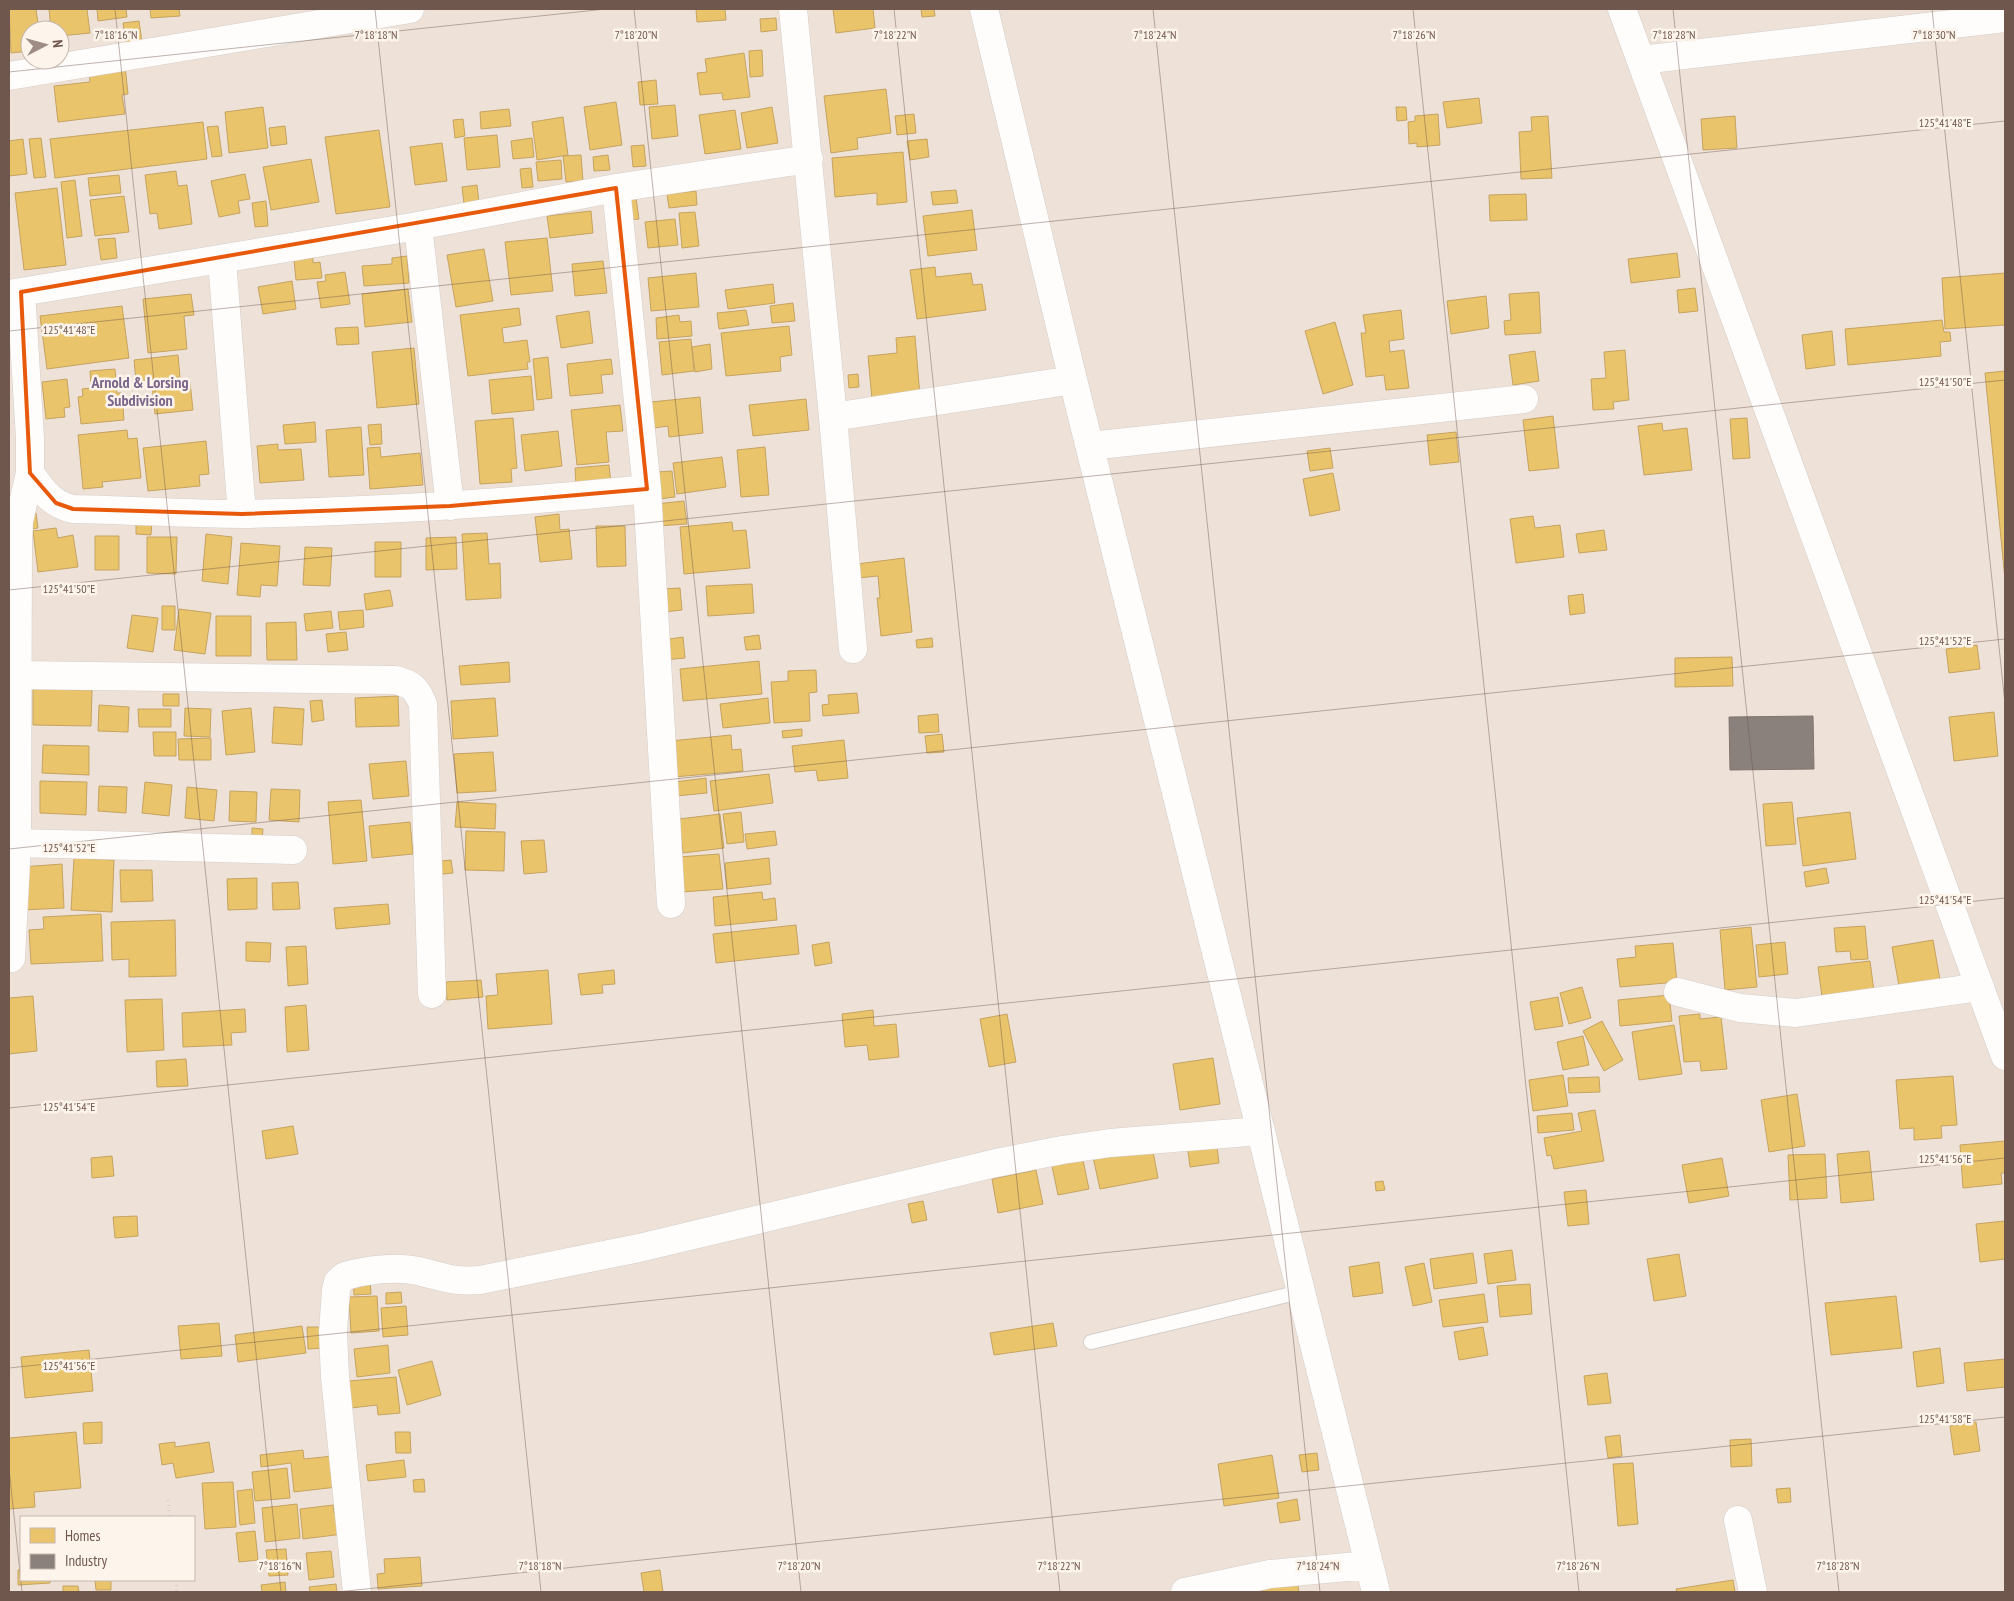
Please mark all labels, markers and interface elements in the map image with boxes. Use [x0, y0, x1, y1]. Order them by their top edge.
north arrow [20, 20, 70, 70]
text: 7°18'16"N [94, 27, 138, 42]
text: 7°18'18"N [354, 27, 398, 42]
text: 7°18'20"N [614, 27, 658, 42]
text: 7°18'22"N [873, 27, 917, 42]
text: 7°18'24"N [1133, 27, 1177, 42]
text: 7°18'26"N [1392, 27, 1436, 42]
text: 7°18'28"N [1652, 27, 1696, 42]
text: 7°18'30"N [1912, 27, 1956, 42]
text: N [49, 39, 67, 48]
text: 125°41'48"E [1919, 115, 1971, 130]
text: 125°41'48"E [43, 322, 95, 337]
district label: Arnold & Lorsing Subdivision [91, 372, 188, 410]
text: 125°41'50"E [1919, 374, 1971, 389]
text: 125°41'50"E [43, 581, 95, 596]
text: 125°41'52"E [1919, 633, 1971, 648]
text: 125°41'52"E [43, 840, 95, 855]
text: 125°41'54"E [1919, 892, 1971, 907]
text: 125°41'54"E [43, 1099, 95, 1114]
text: 125°41'56"E [1919, 1151, 1971, 1166]
text: 125°41'56"E [43, 1358, 95, 1373]
text: 125°41'58"E [1919, 1411, 1971, 1426]
legend [20, 1516, 195, 1581]
text: Homes [65, 1526, 101, 1545]
text: Industry [65, 1551, 107, 1570]
text: 7°18'16"N [258, 1558, 302, 1573]
text: 7°18'18"N [518, 1558, 562, 1573]
text: 7°18'20"N [777, 1558, 821, 1573]
text: 7°18'22"N [1037, 1558, 1081, 1573]
text: 7°18'24"N [1296, 1558, 1340, 1573]
text: 7°18'26"N [1556, 1558, 1600, 1573]
text: 7°18'28"N [1816, 1558, 1860, 1573]

